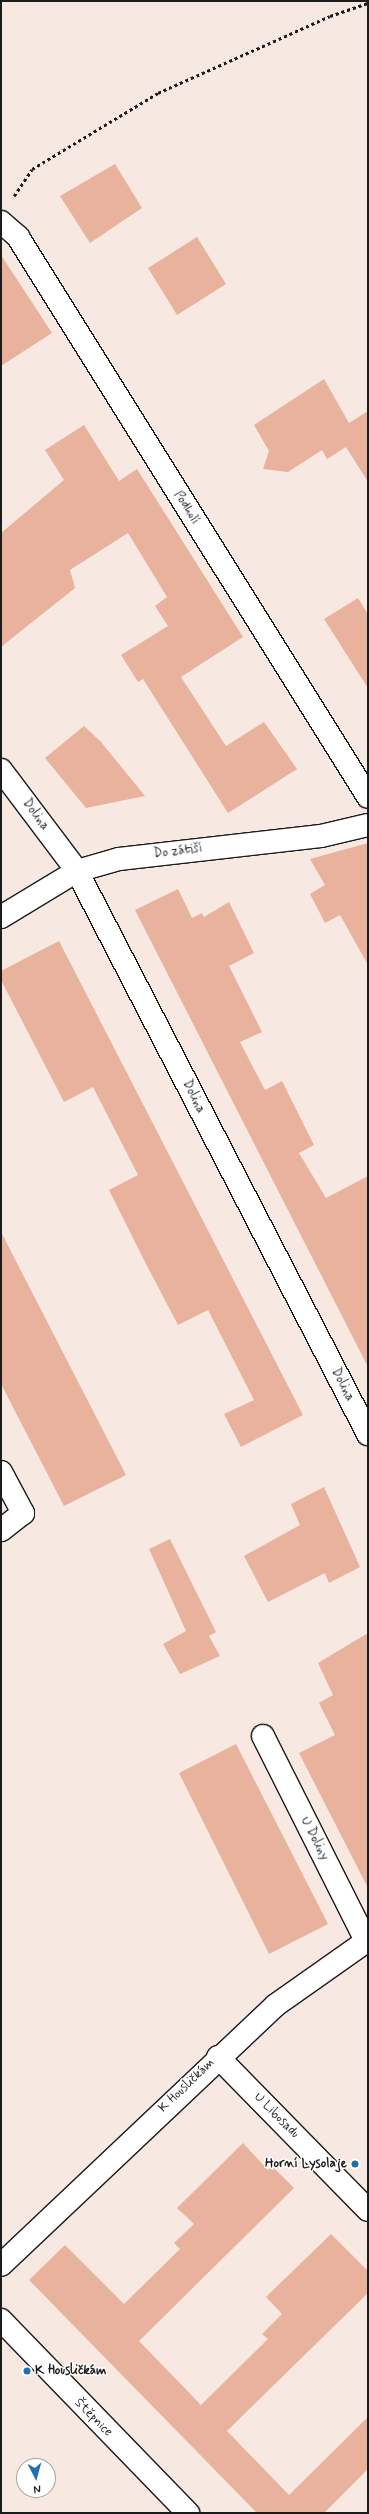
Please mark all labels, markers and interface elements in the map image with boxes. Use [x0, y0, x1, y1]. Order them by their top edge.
street label: Podholí [170, 488, 202, 528]
street label: Dolina [18, 796, 52, 834]
street label: Do zátiší [153, 841, 203, 863]
street label: Dolina [178, 1078, 208, 1116]
street label: Dolina [327, 1366, 357, 1404]
street label: U Doliny [296, 1814, 332, 1864]
street label: K Housličkám [155, 2055, 219, 2117]
street label: U Libosadu [249, 2089, 303, 2143]
place label: Horní Lysolaje [265, 2156, 347, 2172]
marker: Horní Lysolaje [350, 2159, 360, 2169]
place label: K Housličkám [35, 2363, 108, 2379]
marker: K Housličkám [22, 2366, 32, 2376]
street label: Štěpnice [71, 2396, 115, 2440]
north arrow [16, 2458, 56, 2498]
text: N [33, 2482, 42, 2496]

